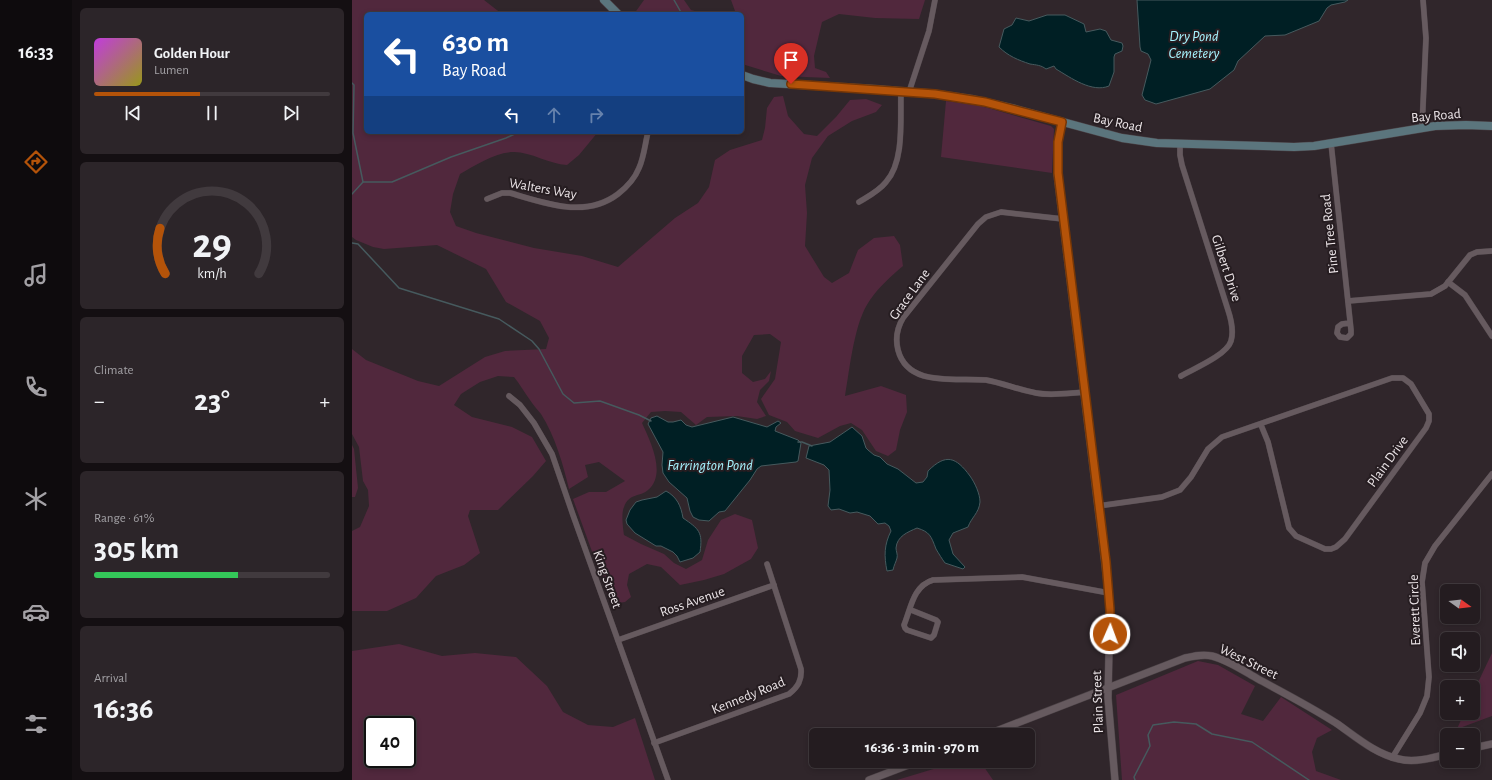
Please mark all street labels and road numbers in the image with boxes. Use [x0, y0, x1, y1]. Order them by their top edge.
street label: Bay Road [1411, 107, 1462, 125]
street label: Bay Road [1092, 111, 1144, 135]
street label: Walters Way [508, 176, 578, 202]
street label: Pine Tree Road [1319, 193, 1341, 275]
street label: Gilbert Drive [1209, 233, 1243, 303]
street label: Grace Lane [887, 267, 933, 323]
street label: Plain Drive [1365, 434, 1411, 490]
street label: King Street [590, 549, 624, 611]
street label: Everett Circle [1407, 574, 1423, 646]
street label: Ross Avenue [658, 584, 727, 620]
street label: West Street [1217, 642, 1281, 682]
street label: Plain Street [1090, 670, 1106, 734]
street label: Kennedy Road [710, 675, 787, 717]

